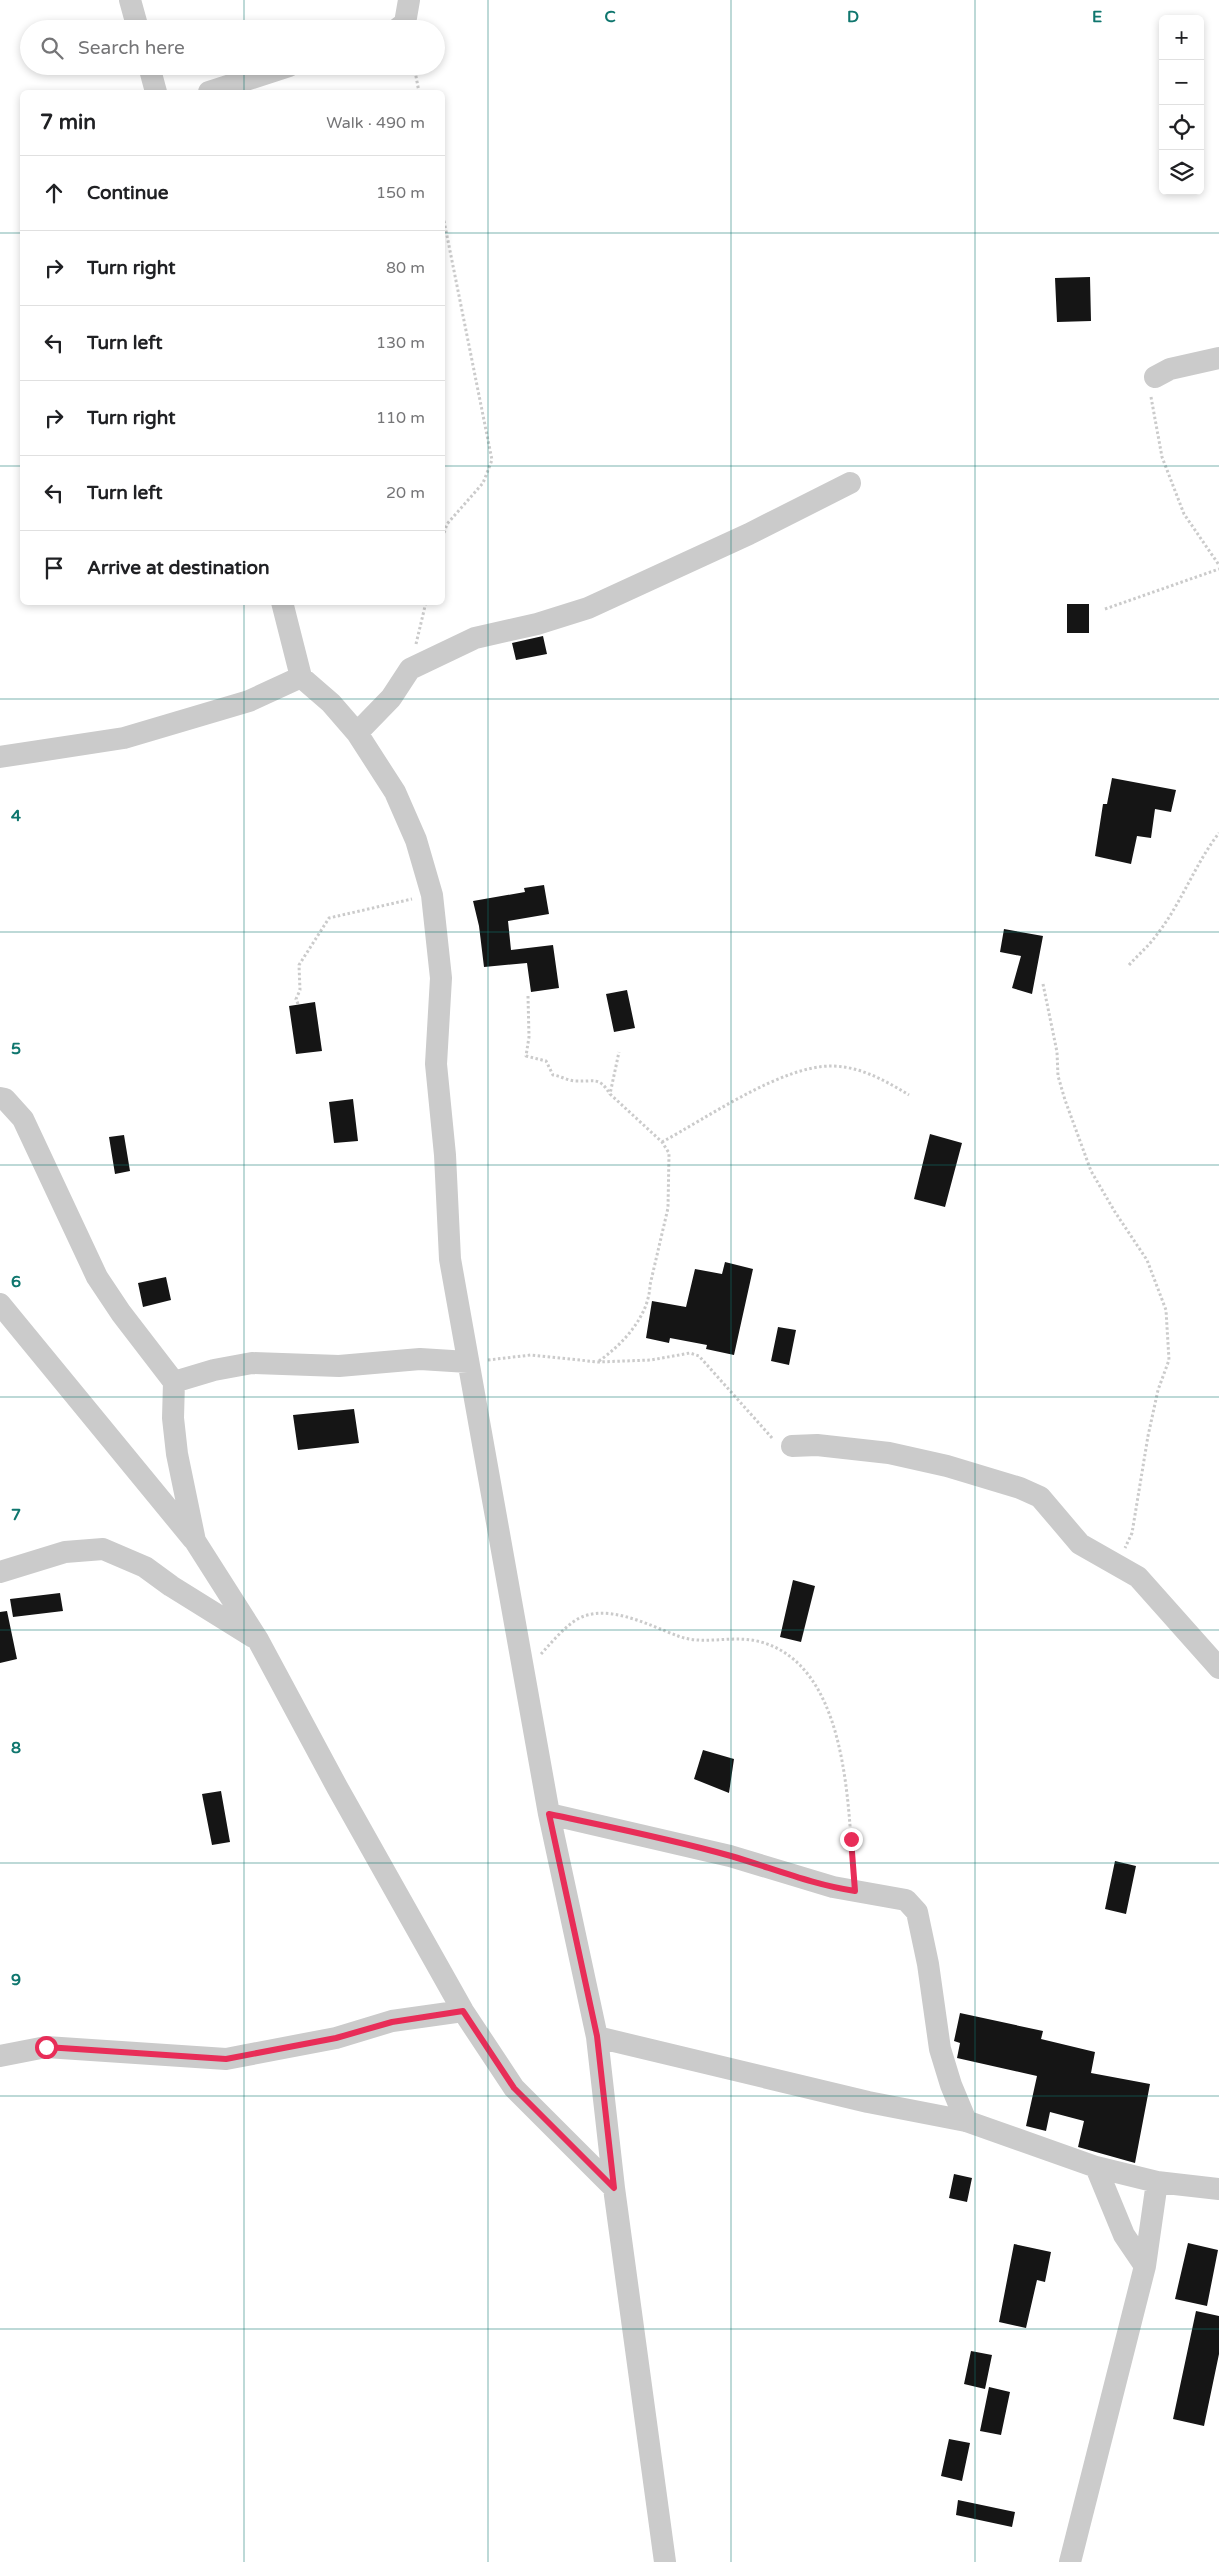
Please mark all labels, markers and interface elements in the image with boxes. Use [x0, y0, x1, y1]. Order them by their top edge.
text: C [604, 7, 616, 27]
text: D [847, 7, 859, 27]
text: E [1092, 7, 1102, 27]
map controls [1159, 15, 1204, 195]
button: + [1159, 15, 1204, 60]
search box [20, 20, 445, 75]
icon: search [38, 34, 66, 62]
text: Search here [78, 37, 185, 59]
button: − [1159, 60, 1204, 105]
button: locate [1159, 105, 1204, 150]
text: 7 min [40, 110, 96, 135]
text: Walk · 490 m [326, 113, 425, 133]
button: layers [1159, 150, 1204, 195]
icon: ahead [40, 179, 68, 207]
text: Continue [87, 182, 169, 204]
text: 150 m [376, 183, 425, 203]
icon: right [40, 254, 68, 282]
text: Turn right [87, 257, 175, 279]
text: 80 m [386, 258, 425, 278]
icon: left [40, 329, 68, 357]
text: Turn left [87, 332, 163, 354]
text: 130 m [376, 333, 425, 353]
icon: right [40, 404, 68, 432]
text: Turn right [87, 407, 175, 429]
text: 110 m [376, 408, 425, 428]
icon: left [40, 479, 68, 507]
text: Turn left [87, 482, 163, 504]
text: 20 m [386, 483, 425, 503]
icon: arrive [40, 554, 68, 582]
text: Arrive at destination [87, 557, 270, 579]
text: 4 [11, 806, 21, 826]
text: 5 [11, 1039, 21, 1059]
text: 6 [11, 1272, 21, 1292]
text: 7 [11, 1505, 21, 1525]
text: 8 [11, 1738, 21, 1758]
route end [840, 1828, 863, 1851]
text: 9 [11, 1970, 21, 1990]
route start [35, 2036, 58, 2059]

